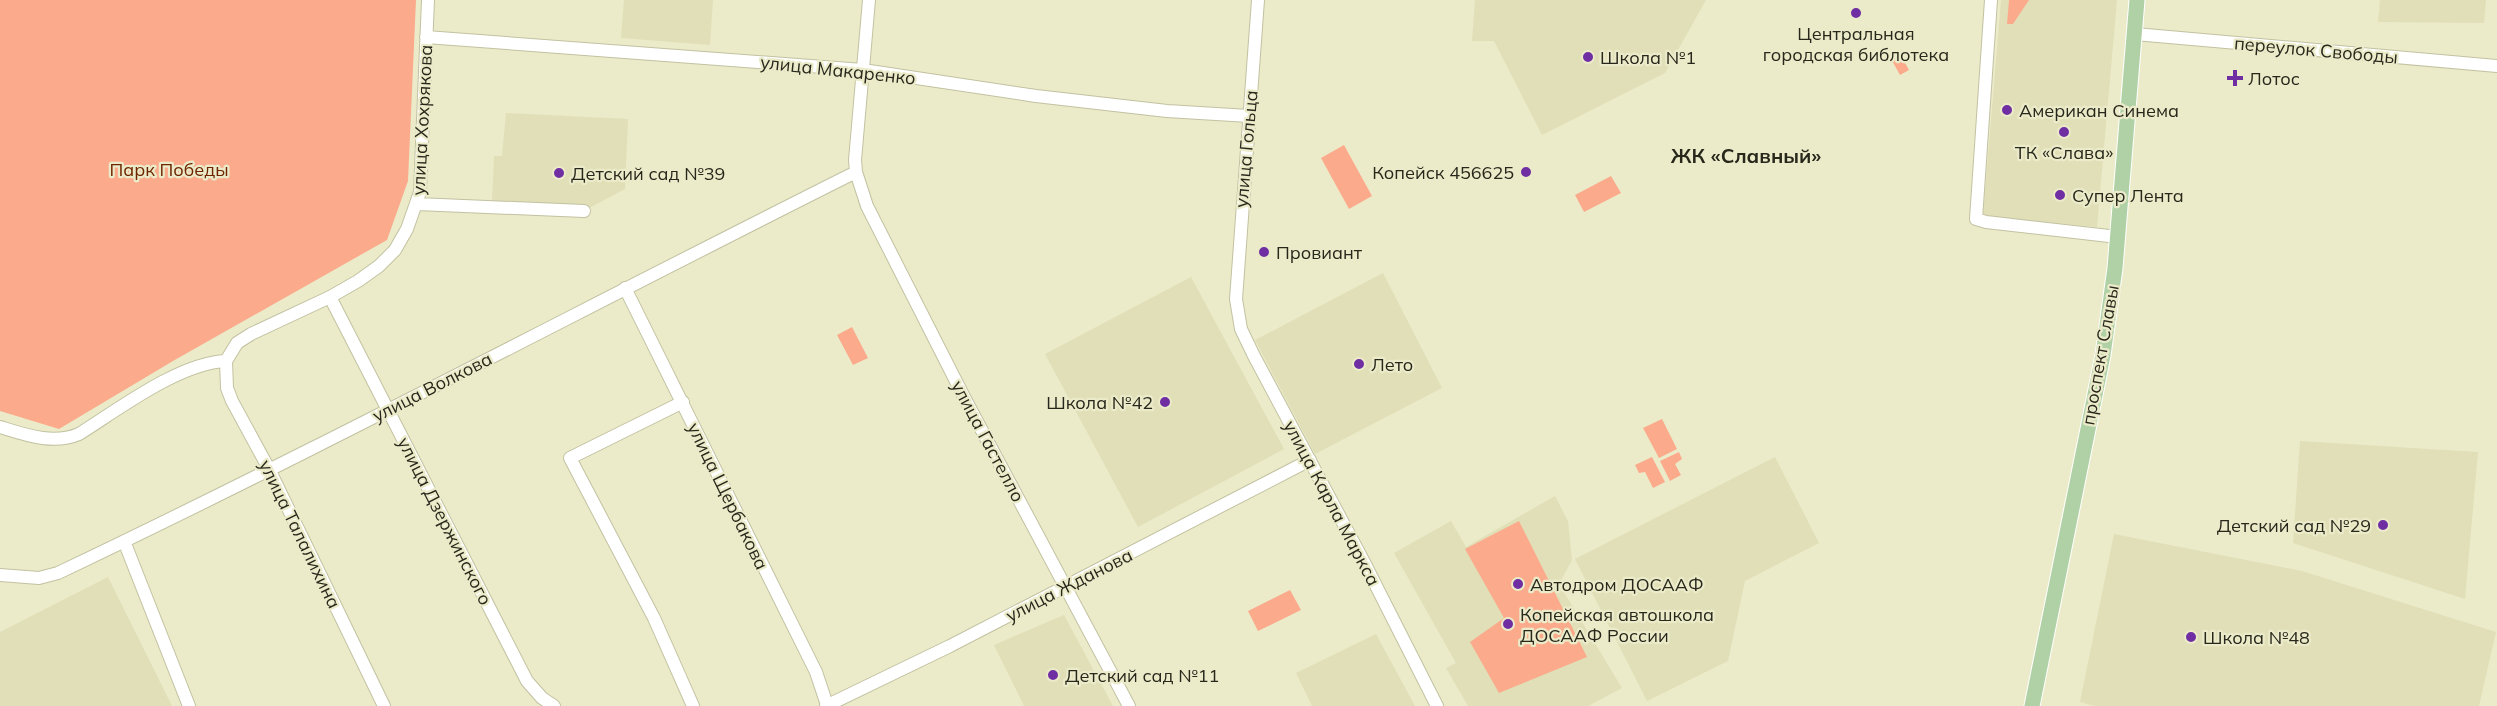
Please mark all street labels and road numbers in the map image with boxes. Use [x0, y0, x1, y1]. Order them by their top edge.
street label: переулок Свободы [2233, 31, 2399, 69]
street label: улица Хохрякова [407, 44, 437, 196]
street label: улица Макаренко [759, 50, 917, 90]
street label: улица Гольца [1229, 89, 1263, 209]
street label: проспект Славы [2076, 283, 2124, 427]
street label: улица Волкова [368, 347, 496, 427]
street label: улица Гастелло [946, 376, 1030, 506]
street label: улица Карла Маркса [1279, 416, 1385, 590]
street label: улица Щербакова [682, 419, 774, 573]
street label: улица Дзержинского [393, 433, 497, 609]
street label: улица Талалихина [254, 456, 346, 612]
street label: улица Жданова [1002, 543, 1136, 627]

